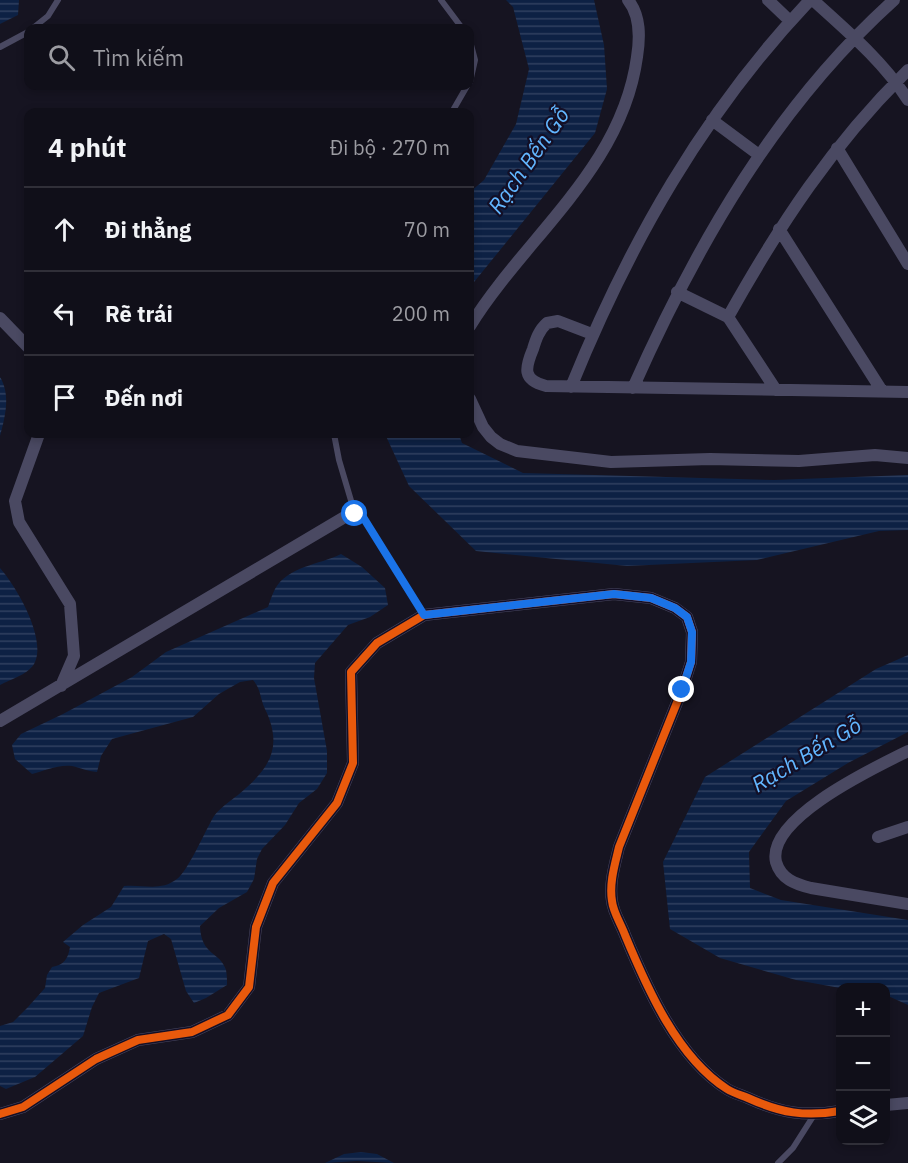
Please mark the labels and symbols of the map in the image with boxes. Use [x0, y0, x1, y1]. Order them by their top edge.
water label: Rạch Bến Gỗ [481, 101, 575, 219]
route start [341, 500, 367, 526]
route end [668, 676, 694, 702]
water label: Rạch Bến Gỗ [746, 710, 866, 798]

